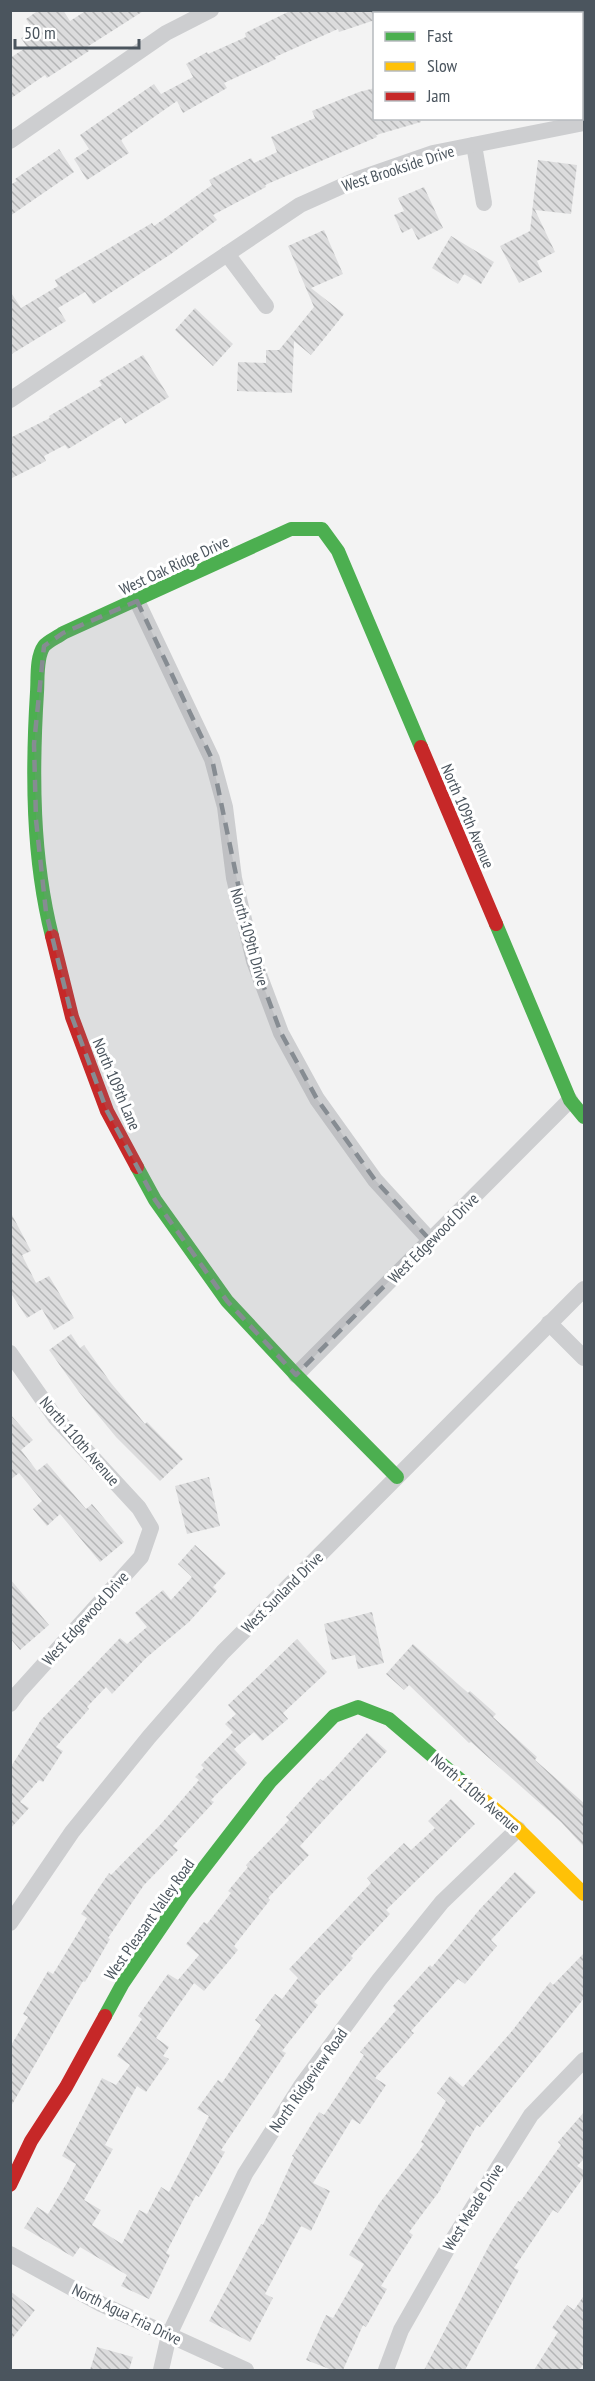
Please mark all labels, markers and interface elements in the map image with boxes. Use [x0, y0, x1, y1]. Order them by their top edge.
scale bar [15, 12, 140, 50]
legend [373, 12, 583, 120]
text: 50 m [24, 21, 56, 44]
text: Fast [427, 24, 453, 47]
text: Slow [427, 54, 458, 77]
text: Jam [426, 84, 450, 107]
street label: West Brookside Drive [339, 140, 457, 196]
street label: West Oak Ridge Drive [116, 531, 232, 599]
street label: North 109th Avenue [437, 761, 499, 871]
street label: North 109th Drive [227, 886, 273, 988]
street label: North 109th Lane [89, 1035, 145, 1133]
street label: West Edgewood Drive [384, 1189, 482, 1287]
street label: North 110th Avenue [36, 1392, 124, 1490]
street label: West Sunland Drive [237, 1547, 327, 1637]
street label: West Edgewood Drive [38, 1567, 132, 1669]
street label: North 110th Avenue [427, 1749, 525, 1837]
street label: West Pleasant Valley Road [100, 1854, 198, 1983]
street label: North Ridgeview Road [265, 2024, 351, 2136]
street label: West Meade Drive [438, 2160, 508, 2254]
street label: North Agua Fria Drive [69, 2279, 185, 2349]

